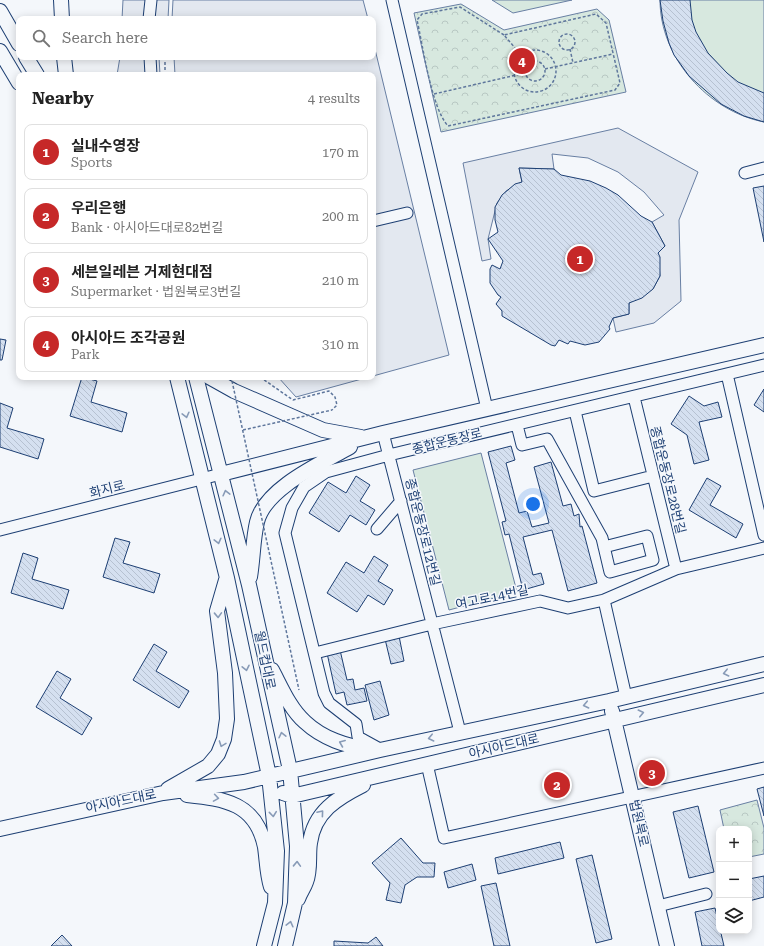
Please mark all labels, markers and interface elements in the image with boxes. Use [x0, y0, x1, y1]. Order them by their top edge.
search box [16, 16, 376, 60]
icon: search [30, 27, 52, 49]
text: Search here [62, 29, 148, 47]
pin: 4 [509, 46, 535, 76]
text: Nearby [32, 88, 94, 108]
text: 4 results [308, 91, 360, 106]
text: 실내수영장 [71, 137, 140, 155]
text: 1 [42, 145, 50, 160]
text: 170 m [322, 145, 359, 160]
text: Sports [71, 155, 112, 170]
text: 우리은행 [71, 199, 126, 217]
text: 2 [42, 209, 50, 224]
text: 200 m [322, 209, 359, 224]
text: Bank · 아시아드대로82번길 [71, 220, 223, 235]
pin: 1 [567, 244, 593, 274]
text: 세븐일레븐 거제현대점 [71, 263, 213, 281]
text: 3 [42, 273, 50, 288]
text: 210 m [322, 273, 359, 288]
text: Supermarket · 법원북로3번길 [71, 284, 241, 299]
text: 아시아드 조각공원 [71, 329, 185, 347]
text: 4 [42, 337, 50, 352]
text: 310 m [322, 337, 359, 352]
text: Park [71, 347, 100, 362]
one-way arrow [182, 412, 190, 418]
street label: 종합운동장로 [410, 425, 484, 457]
street label: 종합운동장로28번길 [647, 425, 689, 535]
street label: 화지로 [88, 477, 126, 501]
street label: 종합운동장로12번길 [402, 477, 444, 587]
one-way arrow [222, 490, 230, 496]
your location [523, 494, 543, 514]
one-way arrow [213, 537, 222, 544]
street label: 여고로14번길 [454, 582, 530, 612]
one-way arrow [214, 612, 222, 618]
street label: 월드컵대로 [251, 629, 279, 691]
one-way arrow [242, 665, 250, 671]
one-way arrow [723, 669, 729, 677]
one-way arrow [583, 701, 589, 709]
one-way arrow [638, 710, 644, 718]
street label: 아시아드대로 [467, 731, 541, 761]
one-way arrow [279, 732, 287, 738]
one-way arrow [428, 734, 434, 742]
one-way arrow [219, 740, 227, 747]
one-way arrow [339, 740, 347, 748]
pin: 3 [639, 758, 665, 788]
pin: 2 [544, 770, 570, 800]
street label: 아시아드대로 [84, 786, 158, 816]
one-way arrow [212, 793, 219, 802]
street label: 법원북로 [626, 798, 652, 848]
one-way arrow [269, 811, 278, 817]
one-way arrow [317, 811, 324, 818]
map controls [716, 826, 752, 934]
button: + [716, 826, 752, 862]
one-way arrow [293, 861, 301, 867]
button: − [716, 862, 752, 898]
button: layers [716, 898, 752, 934]
one-way arrow [285, 921, 294, 928]

